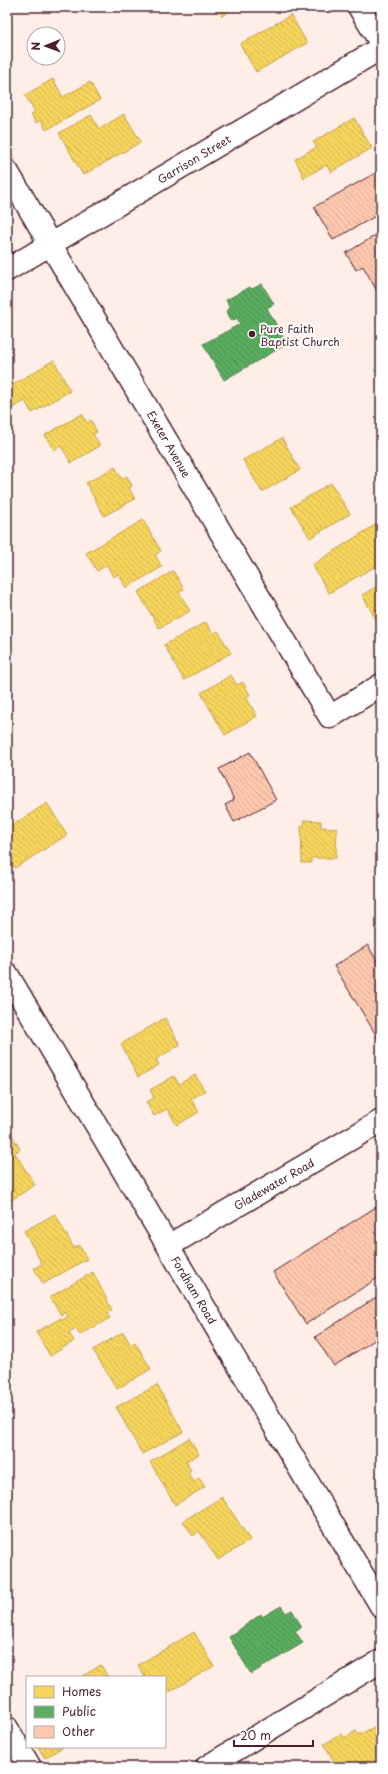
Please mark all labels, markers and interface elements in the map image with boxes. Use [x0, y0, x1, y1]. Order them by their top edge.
north arrow [26, 26, 66, 66]
text: N [27, 41, 44, 51]
street label: Garrison Street [154, 130, 234, 188]
place label: Pure Faith Baptist Church [260, 320, 340, 350]
marker: Pure Faith Baptist Church [247, 329, 257, 339]
street label: Exeter Avenue [143, 408, 195, 480]
street label: Gladewater Road [231, 1154, 317, 1214]
street label: Fordham Road [167, 1253, 221, 1327]
legend [26, 1676, 166, 1748]
text: Homes [62, 1682, 101, 1700]
text: Public [62, 1702, 96, 1720]
text: Other [62, 1722, 95, 1740]
scale bar [234, 1722, 313, 1748]
text: 20 m [240, 1726, 271, 1744]

